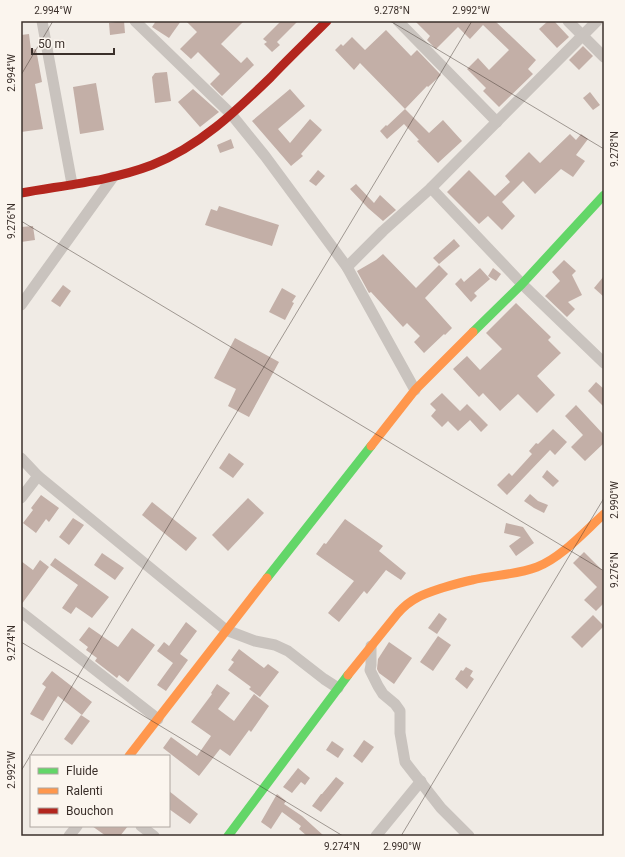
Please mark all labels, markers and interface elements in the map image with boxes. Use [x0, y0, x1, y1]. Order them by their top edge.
text: 2.994°W [34, 5, 72, 16]
text: 9.278°N [374, 5, 410, 16]
text: 2.992°W [452, 5, 490, 16]
scale bar [32, 30, 114, 56]
text: 50 m [38, 37, 65, 51]
text: 2.994°W [6, 54, 17, 92]
text: 9.278°N [609, 131, 620, 167]
text: 9.276°N [6, 203, 17, 239]
text: 2.990°W [609, 481, 620, 519]
text: 9.276°N [609, 552, 620, 588]
text: 9.274°N [6, 625, 17, 661]
text: 2.992°W [6, 751, 17, 789]
legend [30, 755, 170, 827]
text: Fluide [66, 764, 98, 778]
text: Ralenti [66, 784, 103, 798]
text: Bouchon [66, 804, 113, 818]
text: 9.274°N [324, 841, 360, 852]
text: 2.990°W [383, 841, 421, 852]

